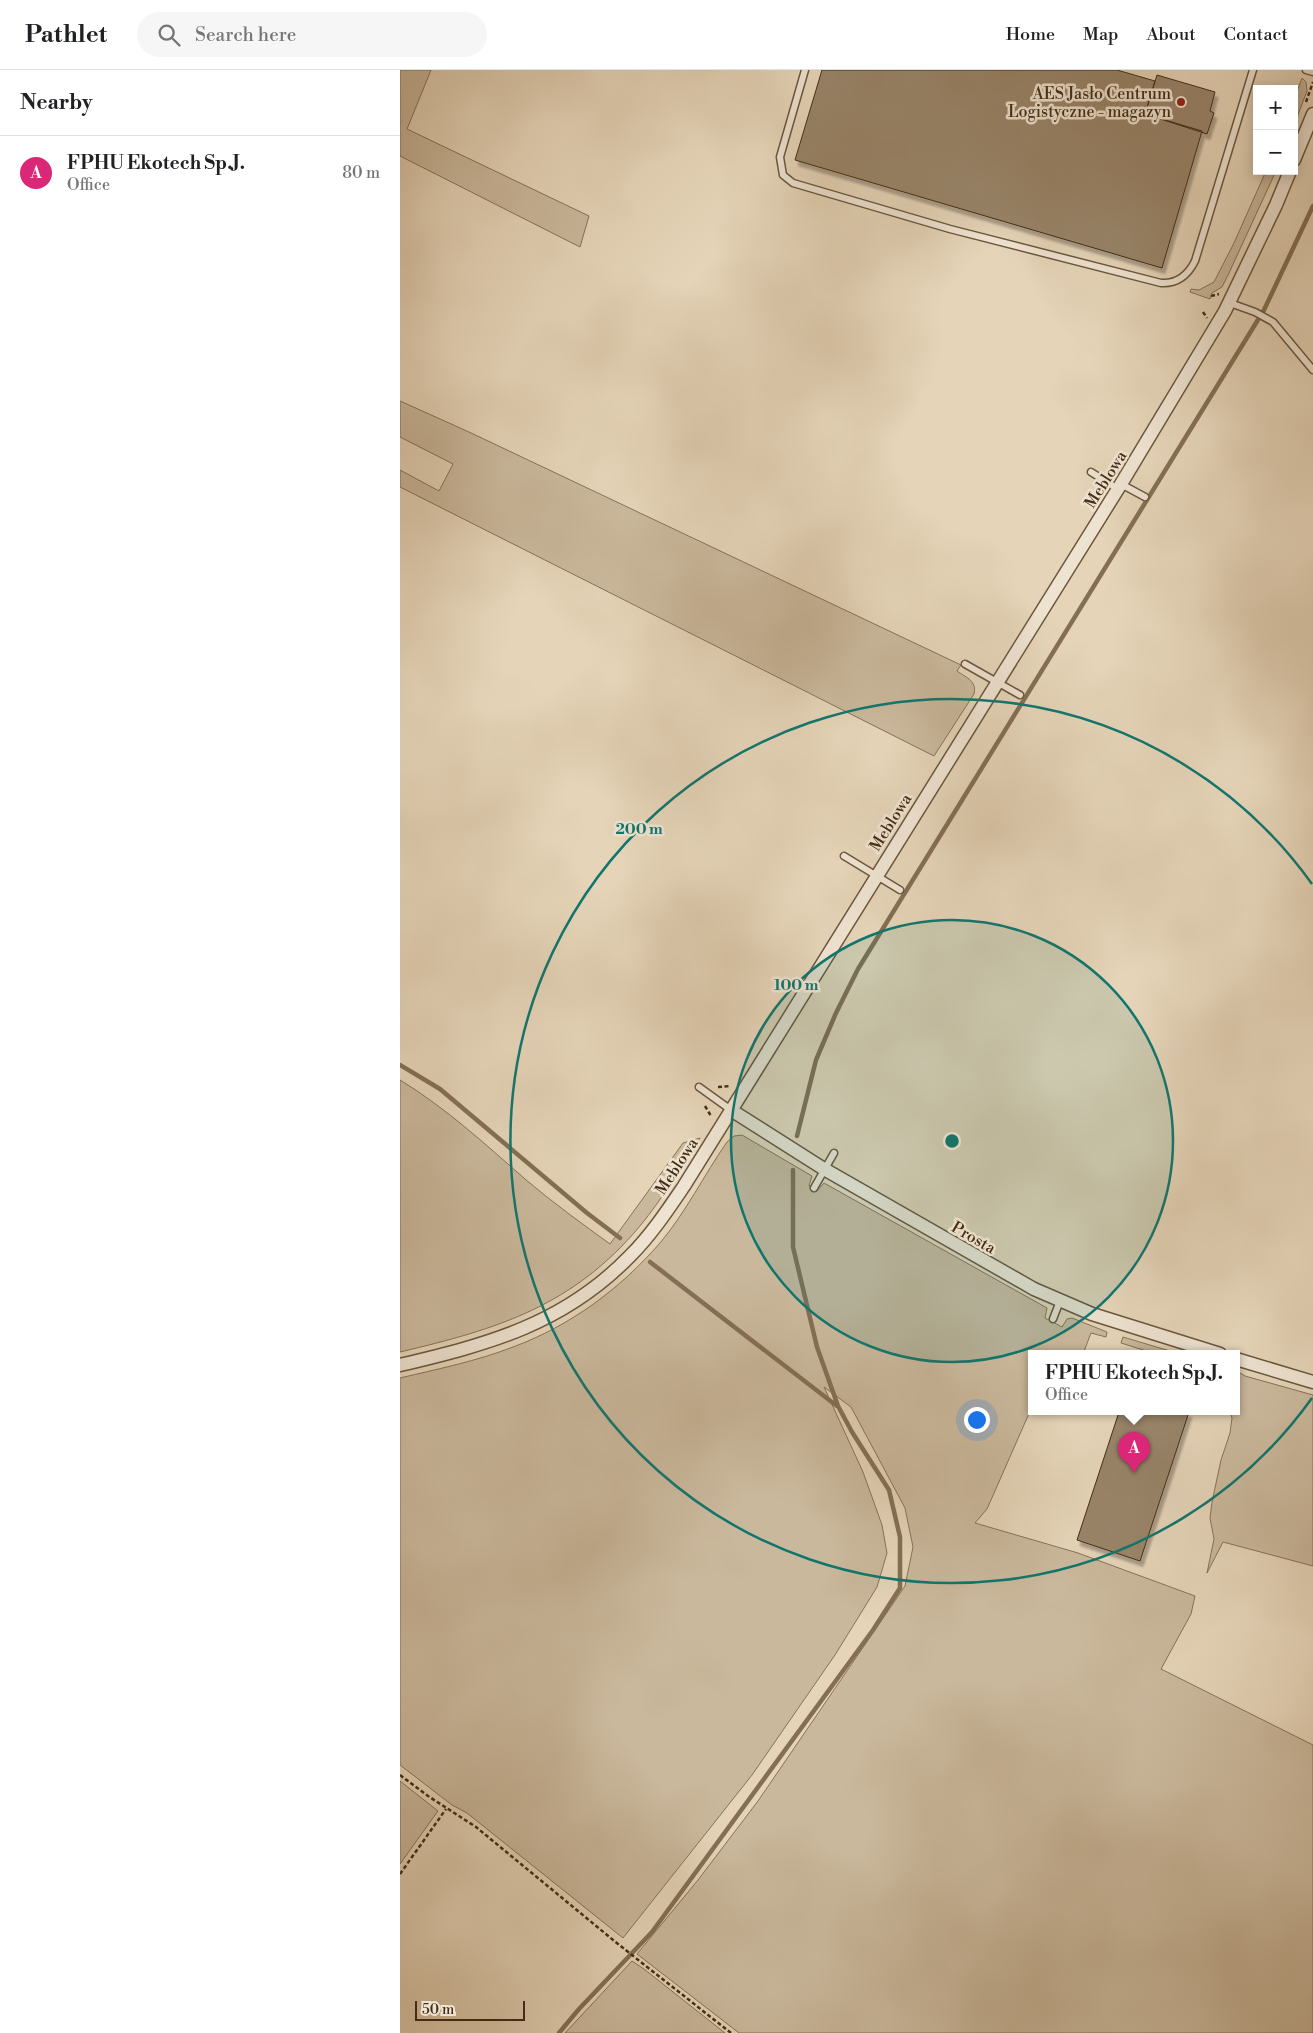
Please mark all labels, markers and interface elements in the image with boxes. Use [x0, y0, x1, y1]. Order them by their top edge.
search box [137, 12, 487, 57]
text: Pathlet [25, 20, 107, 50]
icon: search [155, 21, 183, 49]
text: Search here [195, 23, 296, 47]
text: Home [1006, 23, 1055, 46]
text: Map [1083, 23, 1119, 46]
text: About [1147, 23, 1196, 46]
text: Contact [1224, 23, 1288, 46]
place label: AES Jasło Centrum Logistyczne - magazyn [1008, 84, 1171, 122]
map controls [1253, 85, 1298, 175]
button: + [1253, 85, 1298, 130]
text: Nearby [20, 90, 93, 116]
marker: AES Jasło Centrum Logistyczne - magazyn [1175, 96, 1187, 108]
button: − [1253, 130, 1298, 175]
text: FPHU Ekotech Sp.J. [67, 151, 245, 175]
text: A [30, 163, 42, 183]
text: 80 m [342, 163, 380, 183]
text: Office [67, 175, 110, 195]
street label: Meblowa [1080, 446, 1132, 512]
street label: Meblowa [865, 789, 917, 855]
text: 200 m [615, 820, 663, 839]
text: 100 m [774, 976, 819, 995]
centre of rings [943, 1132, 961, 1150]
street label: Meblowa [651, 1134, 703, 1199]
street label: Prosta [948, 1217, 1000, 1259]
popup [1028, 1350, 1240, 1415]
text: FPHU Ekotech Sp.J. [1045, 1361, 1223, 1385]
text: Office [1045, 1385, 1088, 1405]
your location [964, 1407, 990, 1433]
pin: A [1118, 1432, 1150, 1473]
scale bar [415, 1998, 525, 2021]
text: 50 m [422, 2001, 454, 2019]

